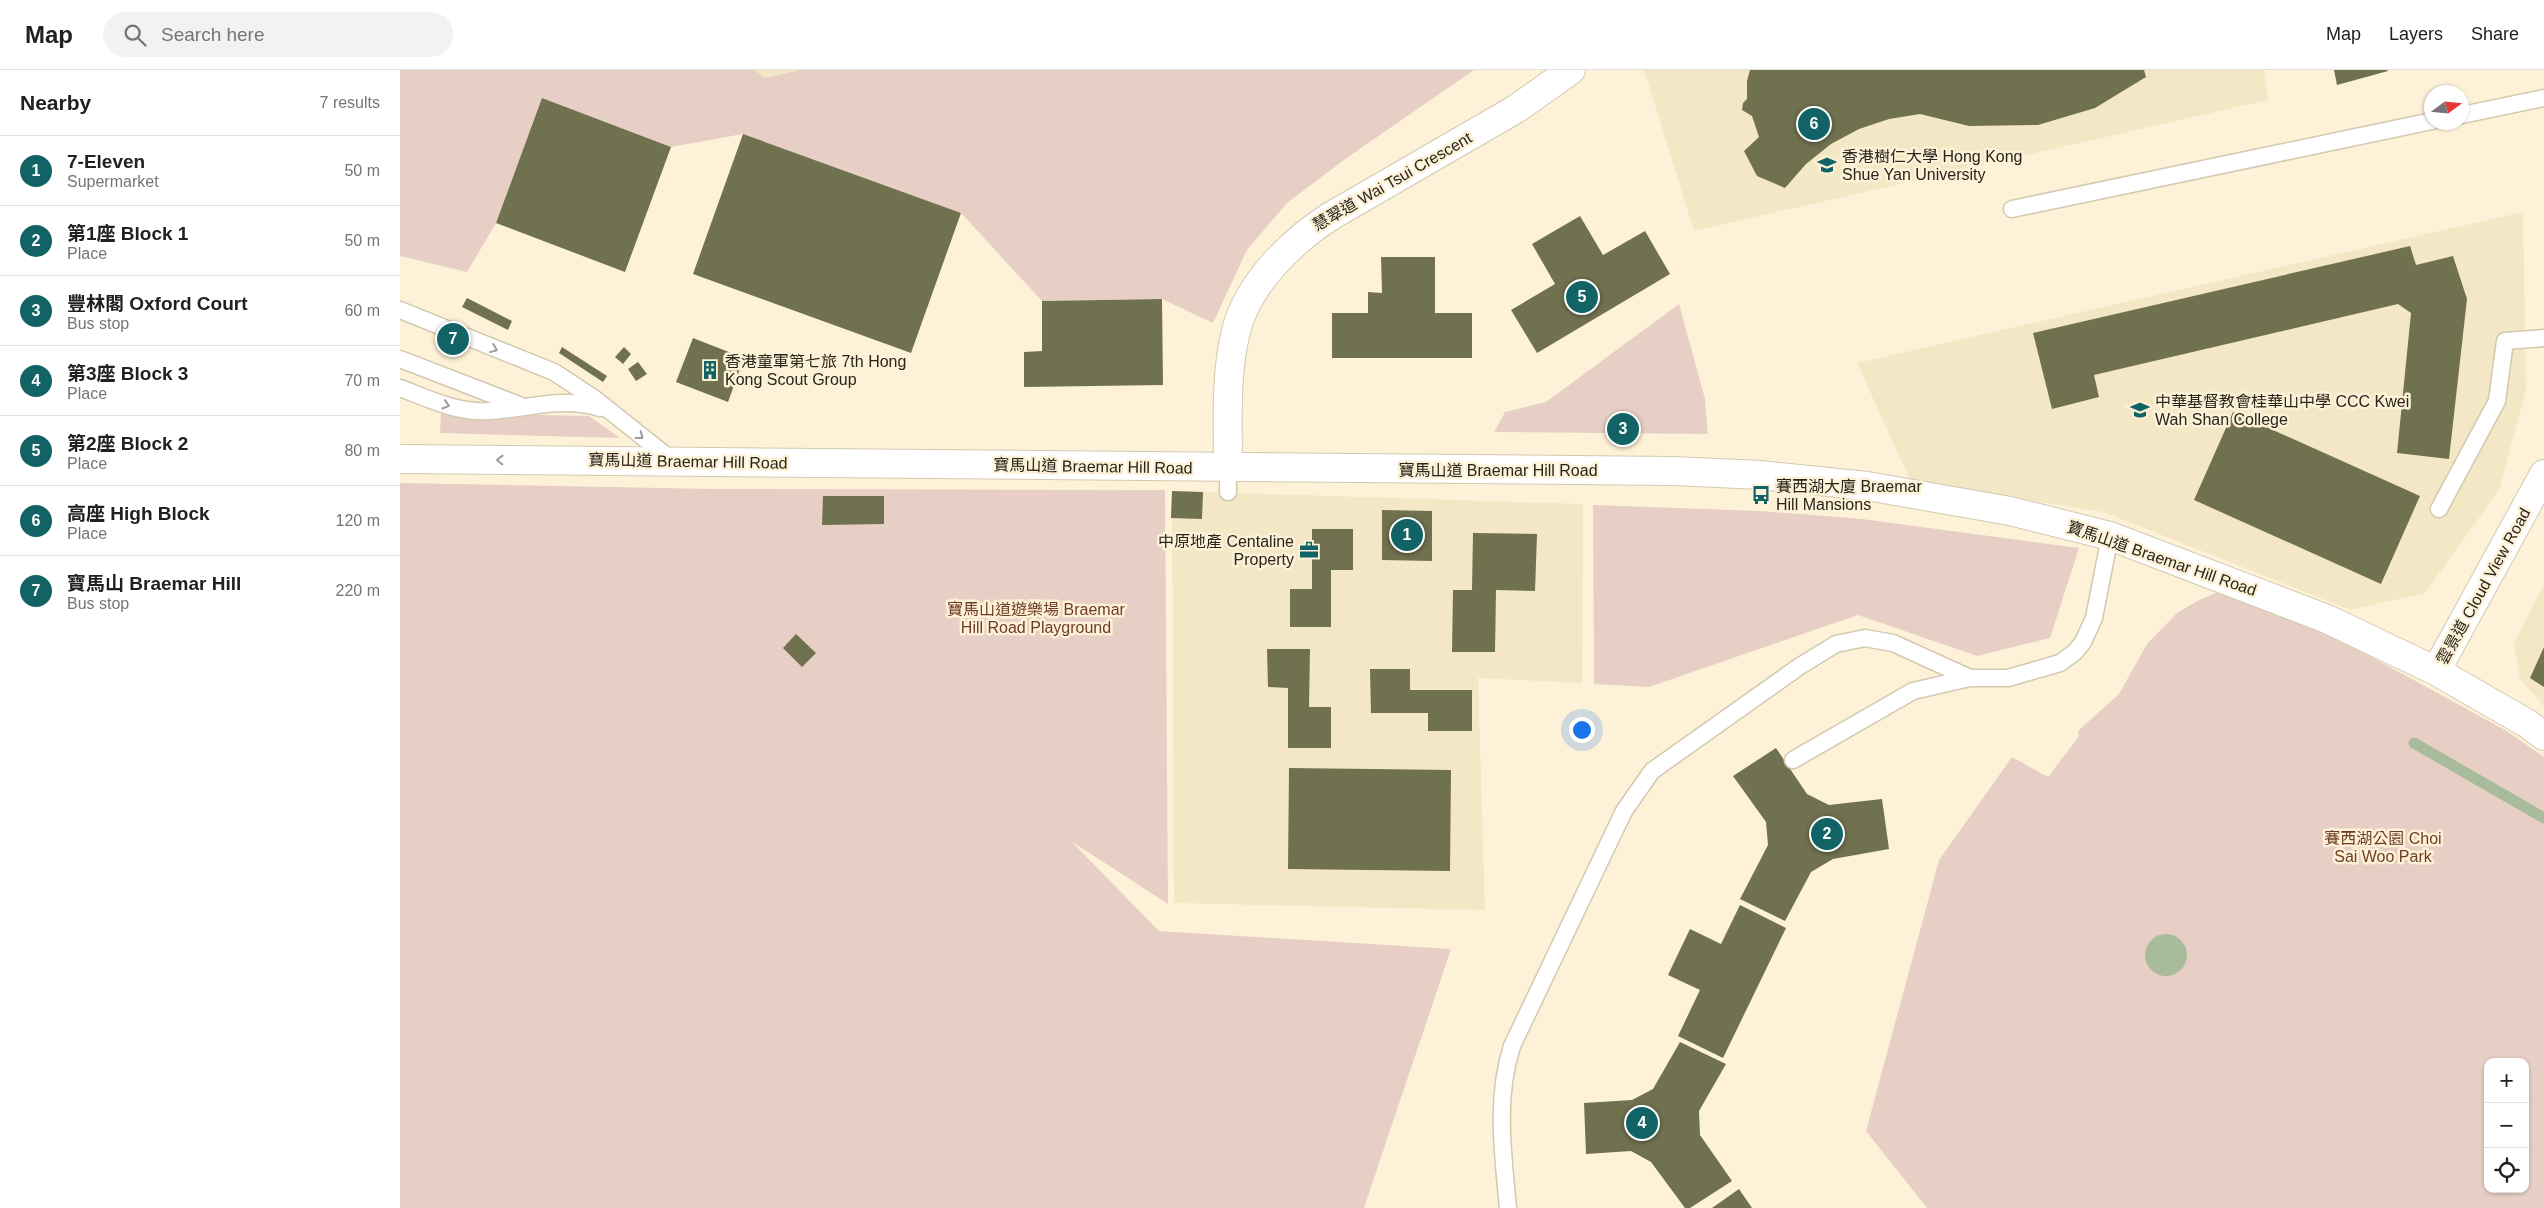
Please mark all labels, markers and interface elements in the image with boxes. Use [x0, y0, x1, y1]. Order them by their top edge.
search box [103, 12, 453, 57]
text: Map [25, 21, 73, 48]
icon: search [121, 21, 149, 49]
text: Search here [161, 24, 265, 45]
text: Map [2326, 24, 2361, 44]
text: Layers [2389, 24, 2443, 44]
text: Share [2471, 24, 2519, 44]
north arrow [2424, 85, 2469, 130]
text: Nearby [20, 91, 91, 114]
text: 7 results [320, 94, 380, 111]
pin: 6 [1798, 105, 1830, 143]
street label: 慧翠道 Wai Tsui Crescent [1310, 129, 1475, 234]
place label: 香港樹仁大學 Hong Kong Shue Yan University [1842, 148, 2023, 183]
text: 7-Eleven [67, 151, 145, 172]
school or university icon: 香港樹仁大學 Hong Kong Shue Yan University [1816, 154, 1838, 176]
text: 1 [32, 162, 40, 179]
text: 50 m [344, 162, 380, 179]
text: Supermarket [67, 173, 159, 190]
text: 第1座 Block 1 [67, 223, 188, 244]
text: 2 [32, 232, 40, 249]
text: 50 m [344, 232, 380, 249]
text: Place [67, 245, 107, 262]
pin: 5 [1566, 278, 1598, 316]
text: 豐林閣 Oxford Court [67, 293, 248, 314]
text: 3 [32, 302, 40, 319]
text: 60 m [344, 302, 380, 319]
text: Bus stop [67, 315, 129, 332]
pin: 7 [437, 320, 469, 358]
one-way arrow [489, 343, 497, 353]
place label: 香港童軍第七旅 7th Hong Kong Scout Group [725, 353, 906, 388]
building icon: 香港童軍第七旅 7th Hong Kong Scout Group [699, 359, 721, 381]
text: 第3座 Block 3 [67, 363, 188, 384]
text: 4 [32, 372, 40, 389]
text: 70 m [344, 372, 380, 389]
text: Place [67, 385, 107, 402]
place label: 中華基督教會桂華山中學 CCC Kwei Wah Shan College [2155, 393, 2409, 428]
one-way arrow [441, 399, 449, 409]
school or university icon: 中華基督教會桂華山中學 CCC Kwei Wah Shan College [2129, 399, 2151, 421]
pin: 3 [1607, 410, 1639, 448]
one-way arrow [634, 430, 643, 438]
text: 第2座 Block 2 [67, 433, 188, 454]
text: 5 [32, 442, 40, 459]
text: 80 m [344, 442, 380, 459]
street label: 寶馬山道 Braemar Hill Road [588, 450, 788, 472]
text: Place [67, 455, 107, 472]
one-way arrow [496, 455, 504, 465]
street label: 寶馬山道 Braemar Hill Road [993, 455, 1193, 477]
street label: 寶馬山道 Braemar Hill Road [1398, 461, 1598, 479]
place label: 賽西湖大廈 Braemar Hill Mansions [1776, 477, 1922, 513]
bus stop icon: 賽西湖大廈 Braemar Hill Mansions [1750, 484, 1772, 506]
text: 高座 High Block [67, 503, 210, 524]
street label: 雲景道 Cloud View Road [2433, 505, 2533, 667]
text: 6 [32, 512, 40, 529]
text: 120 m [336, 512, 380, 529]
pin: 1 [1391, 516, 1423, 554]
street label: 寶馬山道 Braemar Hill Road [2065, 517, 2259, 599]
text: Place [67, 525, 107, 542]
place label: 中原地產 Centaline Property [1158, 533, 1294, 568]
office icon: 中原地產 Centaline Property [1298, 539, 1320, 561]
text: 寶馬山 Braemar Hill [67, 573, 241, 594]
text: 7 [32, 582, 40, 599]
text: 220 m [336, 582, 380, 599]
text: Bus stop [67, 595, 129, 612]
park label: 寶馬山道遊樂場 Braemar Hill Road Playground [947, 600, 1126, 636]
your location [1569, 717, 1595, 743]
pin: 2 [1811, 815, 1843, 853]
park label: 賽西湖公園 Choi Sai Woo Park [2324, 829, 2442, 865]
map controls [2484, 1058, 2529, 1193]
button: + [2484, 1058, 2529, 1103]
button: − [2484, 1103, 2529, 1148]
pin: 4 [1626, 1104, 1658, 1142]
button: locate [2484, 1148, 2529, 1193]

